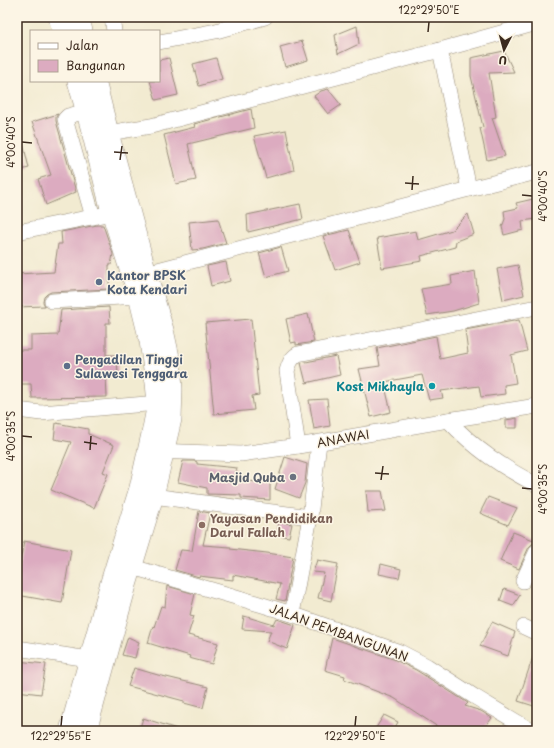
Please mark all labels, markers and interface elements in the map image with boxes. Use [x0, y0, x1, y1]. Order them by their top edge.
text: 122°29'50"E [398, 2, 460, 17]
legend [30, 30, 160, 82]
north arrow [484, 30, 524, 70]
text: Jalan [66, 36, 99, 54]
text: U [498, 52, 508, 69]
text: Bangunan [66, 56, 125, 74]
text: 4°00'40"S [3, 116, 18, 168]
text: 4°00'40"S [535, 170, 550, 222]
place label: Kantor BPSK Kota Kendari [107, 266, 188, 298]
marker: Kantor BPSK Kota Kendari [94, 277, 104, 287]
place label: Pengadilan Tinggi Sulawesi Tenggara [75, 350, 189, 382]
marker: Pengadilan Tinggi Sulawesi Tenggara [62, 361, 72, 371]
place label: Kost Mikhayla [336, 377, 424, 395]
marker: Kost Mikhayla [427, 381, 437, 391]
text: 4°00'35"S [3, 411, 18, 461]
street label: ANAWAI [315, 425, 371, 451]
text: 4°00'35"S [535, 464, 550, 514]
place label: Masjid Quba [209, 468, 285, 486]
marker: Masjid Quba [288, 472, 298, 482]
place label: Yayasan Pendidikan Darul Fallah [210, 509, 333, 541]
marker: Yayasan Pendidikan Darul Fallah [197, 520, 207, 530]
street label: JALAN PEMBANGUNAN [267, 599, 411, 665]
text: 122°29'55"E [31, 728, 91, 743]
text: 122°29'50"E [324, 728, 386, 743]

